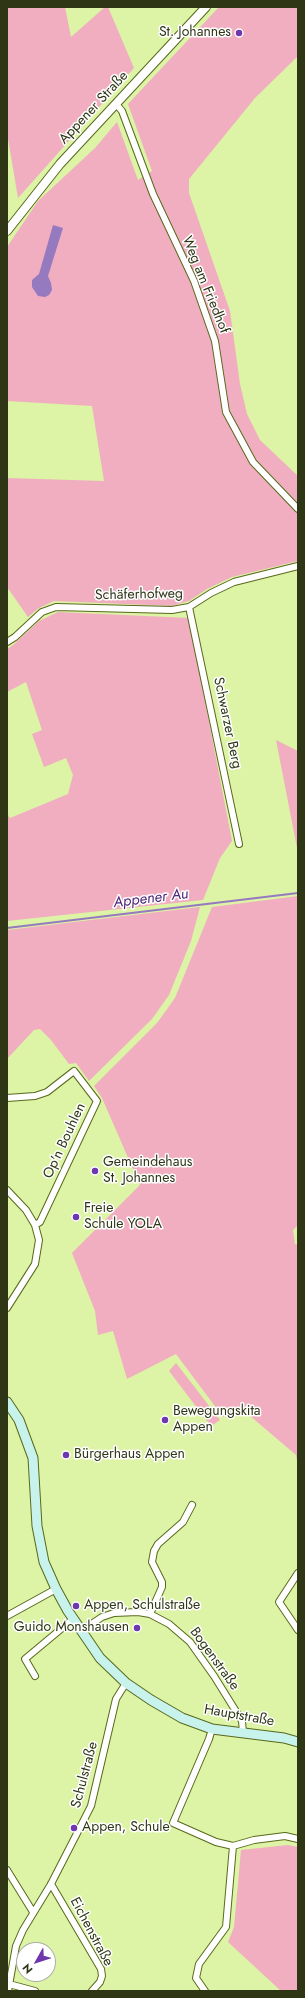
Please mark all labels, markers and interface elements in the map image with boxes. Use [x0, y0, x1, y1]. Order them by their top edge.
place label: St. Johannes [159, 25, 231, 41]
marker: St. Johannes [234, 28, 244, 38]
street label: Appener Straße [56, 68, 132, 148]
street label: Weg am Friedhof [178, 234, 232, 336]
street label: Schäferhofweg [95, 586, 183, 604]
street label: Schwarzer Berg [209, 676, 245, 770]
water label: Appener Au [113, 885, 189, 913]
street label: Op'n Bouhlen [40, 1101, 90, 1181]
place label: Gemeindehaus St. Johannes [103, 1155, 192, 1188]
marker: Gemeindehaus St. Johannes [90, 1166, 100, 1176]
place label: Freie Schule YOLA [84, 1201, 162, 1234]
marker: Freie Schule YOLA [71, 1212, 81, 1222]
place label: Bewegungskita Appen [173, 1404, 261, 1436]
marker: Bewegungskita Appen [160, 1415, 170, 1425]
place label: Bürgerhaus Appen [74, 1447, 185, 1463]
marker: Bürgerhaus Appen [61, 1450, 71, 1460]
place label: Appen, Schulstraße [84, 1598, 200, 1614]
marker: Appen, Schulstraße [71, 1601, 81, 1611]
place label: Guido Monshausen [14, 1620, 129, 1636]
marker: Guido Monshausen [132, 1623, 142, 1633]
street label: Bogenstraße [186, 1624, 242, 1694]
street label: Hauptstraße [203, 1702, 275, 1730]
street label: Schulstraße [68, 1740, 102, 1810]
place label: Appen, Schule [82, 1820, 170, 1836]
marker: Appen, Schule [69, 1823, 79, 1833]
street label: Eichenstraße [66, 1895, 116, 1969]
north arrow [16, 1942, 56, 1982]
text: N [18, 1961, 36, 1977]

